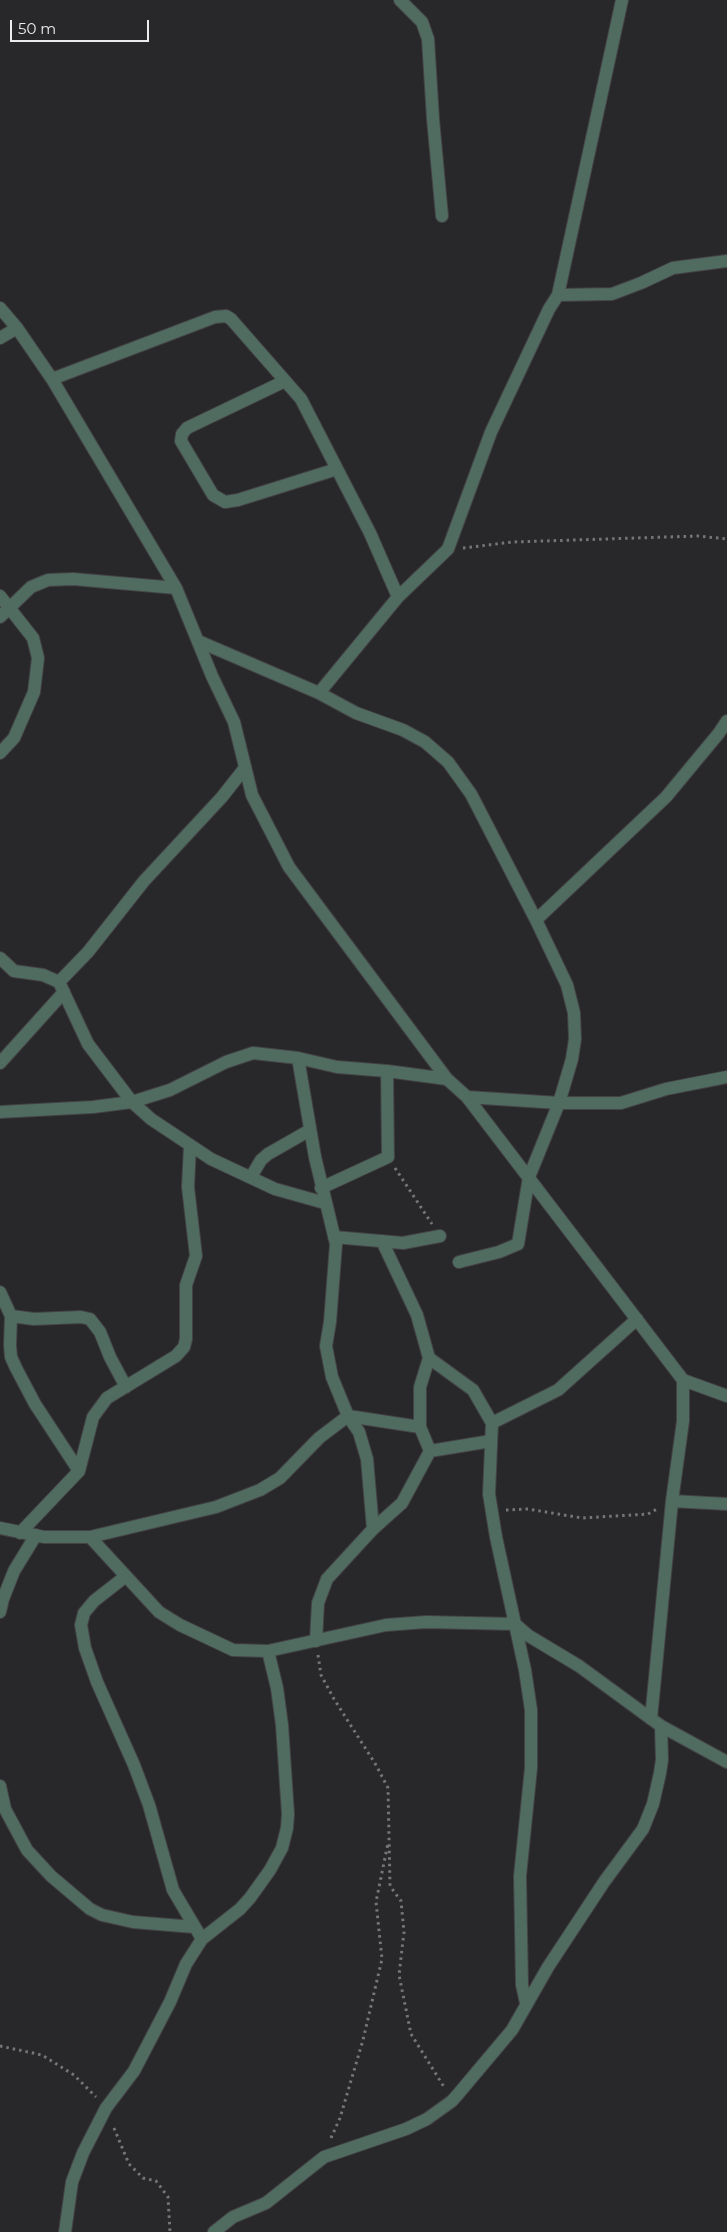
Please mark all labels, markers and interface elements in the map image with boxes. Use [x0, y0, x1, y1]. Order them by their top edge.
scale bar [12, 10, 151, 42]
text: 50 m [18, 19, 56, 38]

